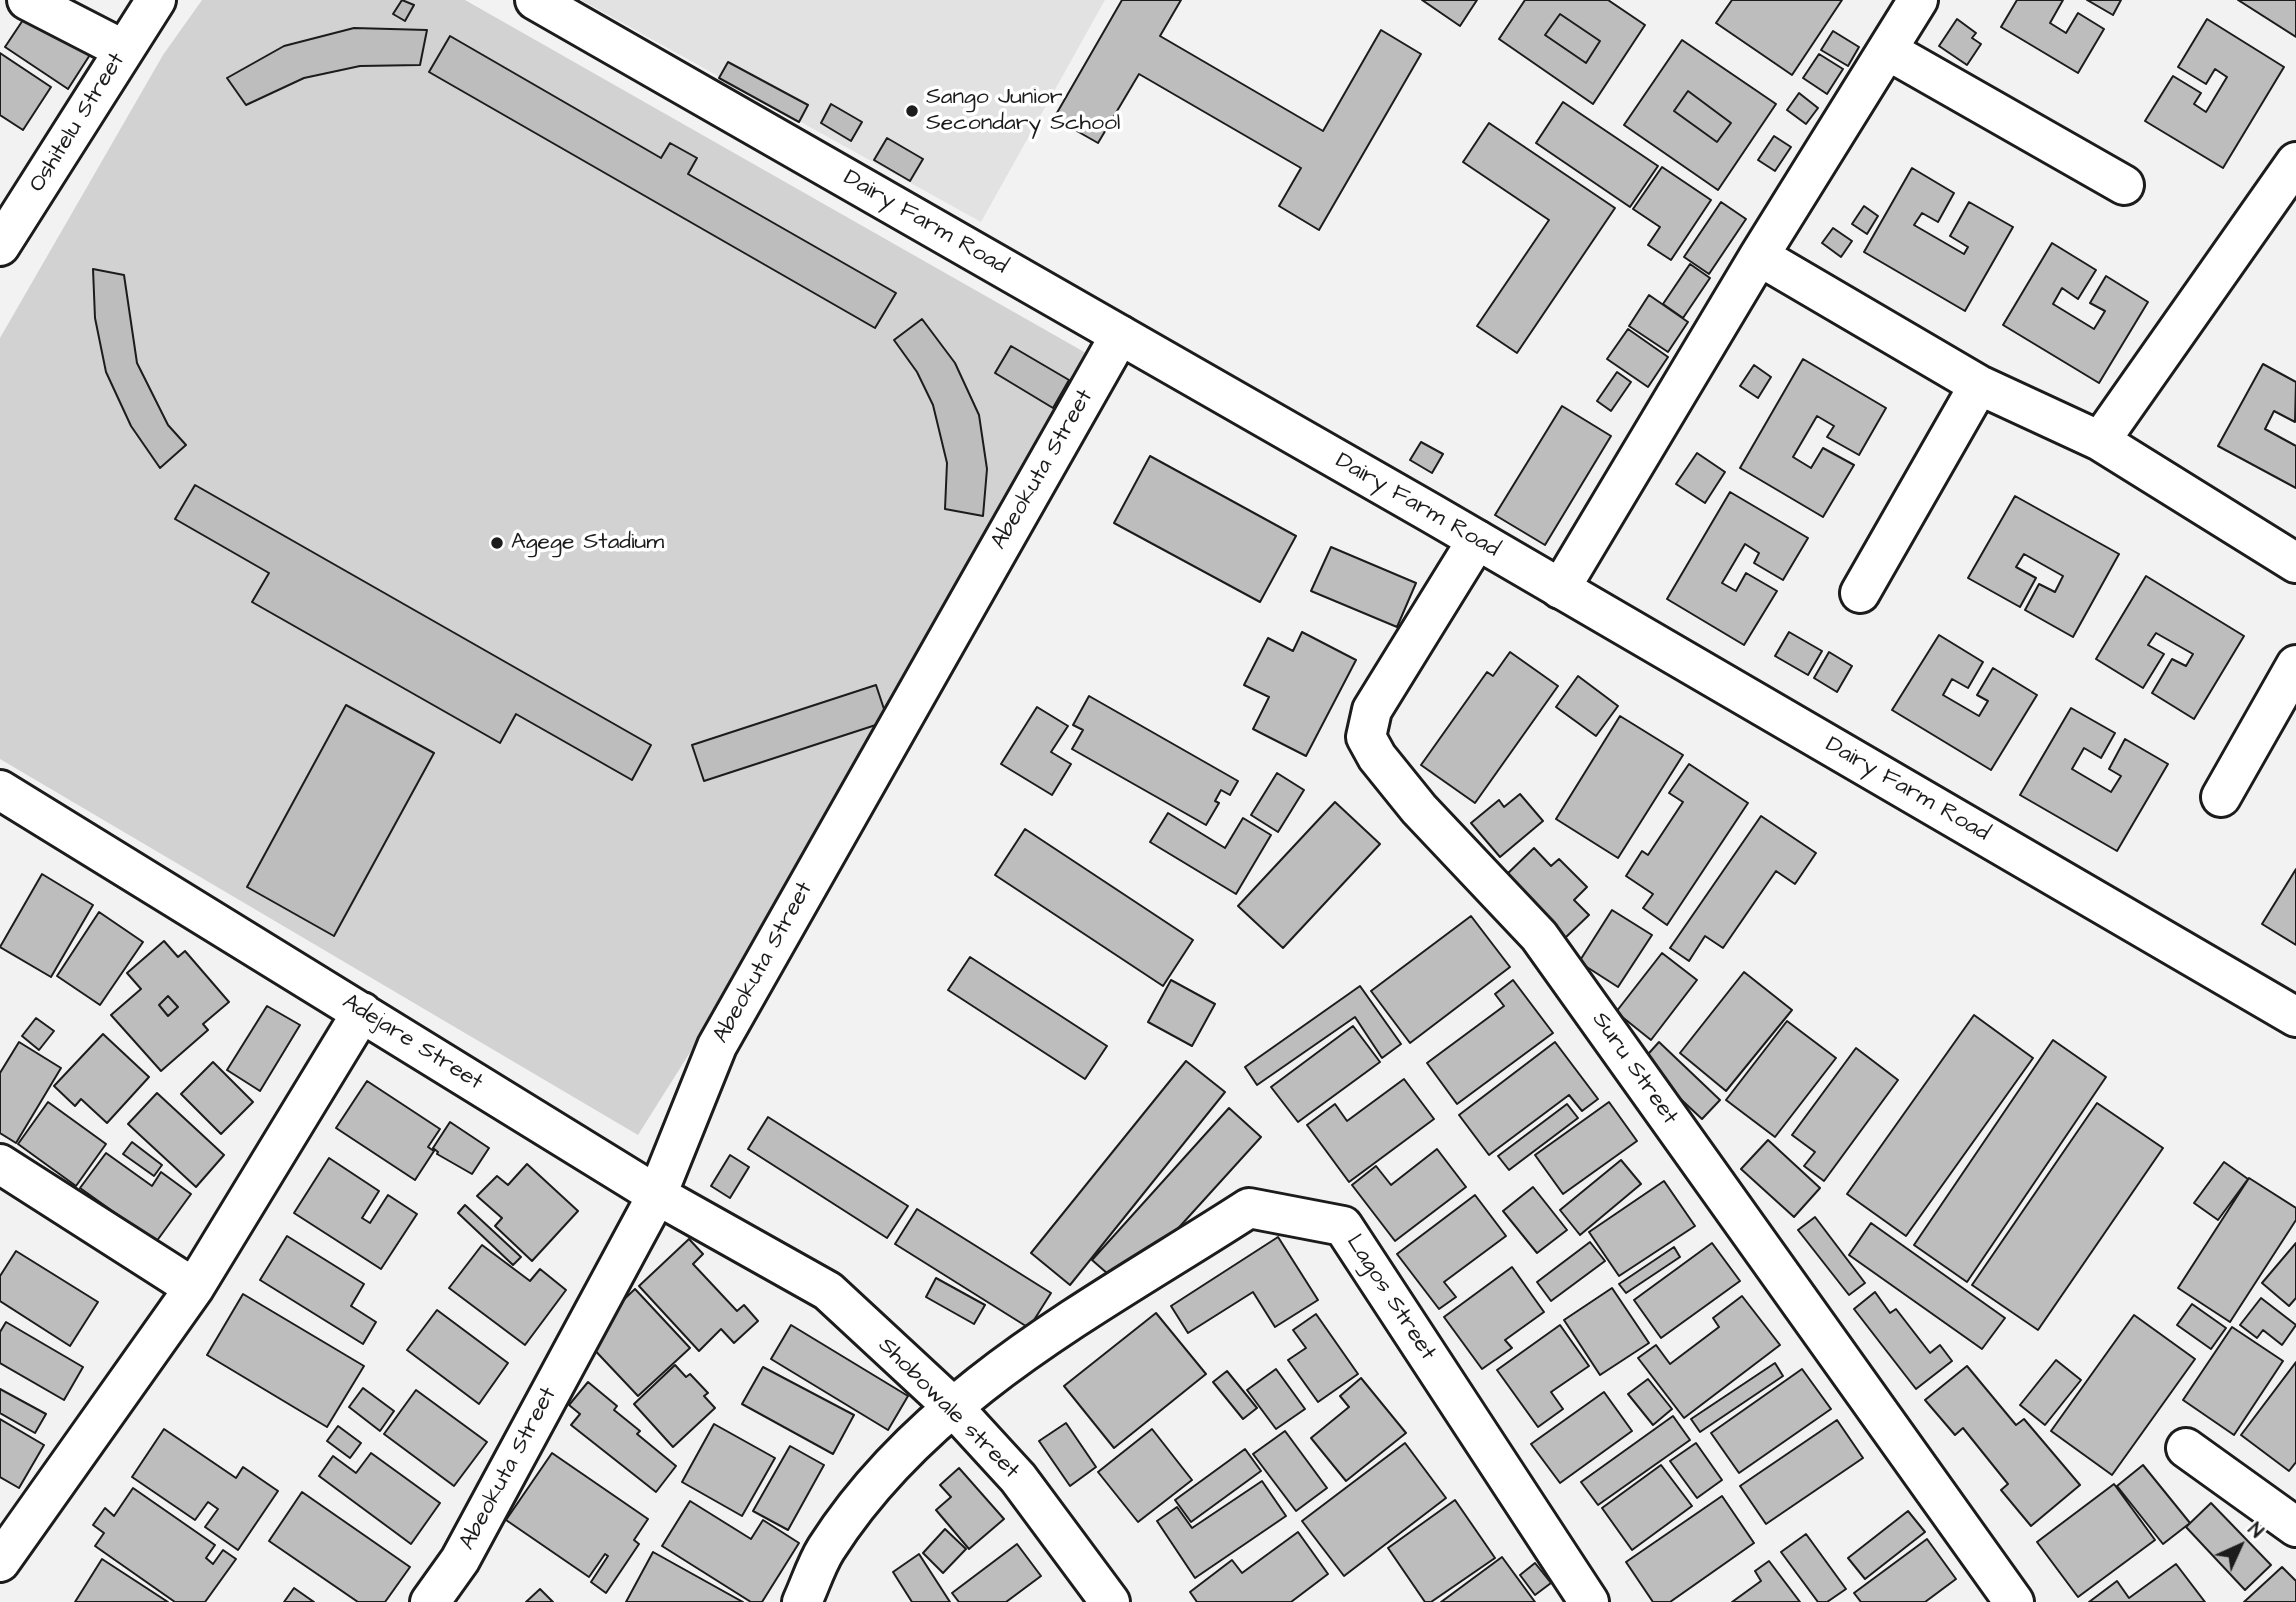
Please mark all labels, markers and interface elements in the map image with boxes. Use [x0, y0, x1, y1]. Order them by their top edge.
street label: Oshitelu Street [24, 48, 132, 198]
place label: Sango Junior Secondary School [926, 84, 1120, 138]
marker: Sango Junior Secondary School [904, 103, 920, 119]
street label: Dairy Farm Road [838, 165, 1012, 281]
street label: Abeokuta Street [986, 385, 1100, 555]
street label: Dairy Farm Road [1330, 448, 1504, 564]
place label: Agege Stadium [511, 529, 664, 557]
marker: Agege Stadium [489, 535, 505, 551]
street label: Dairy Farm Road [1820, 732, 1994, 848]
street label: Abeokuta Street [708, 878, 820, 1048]
street label: Adejare Street [337, 989, 487, 1097]
street label: Suru Street [1585, 1007, 1683, 1131]
street label: Lagos Street [1339, 1230, 1441, 1366]
street label: Shobowale street [872, 1333, 1024, 1485]
street label: Abeokuta Street [455, 1383, 563, 1555]
north arrow [2205, 1511, 2275, 1581]
text: N [2241, 1517, 2269, 1545]

